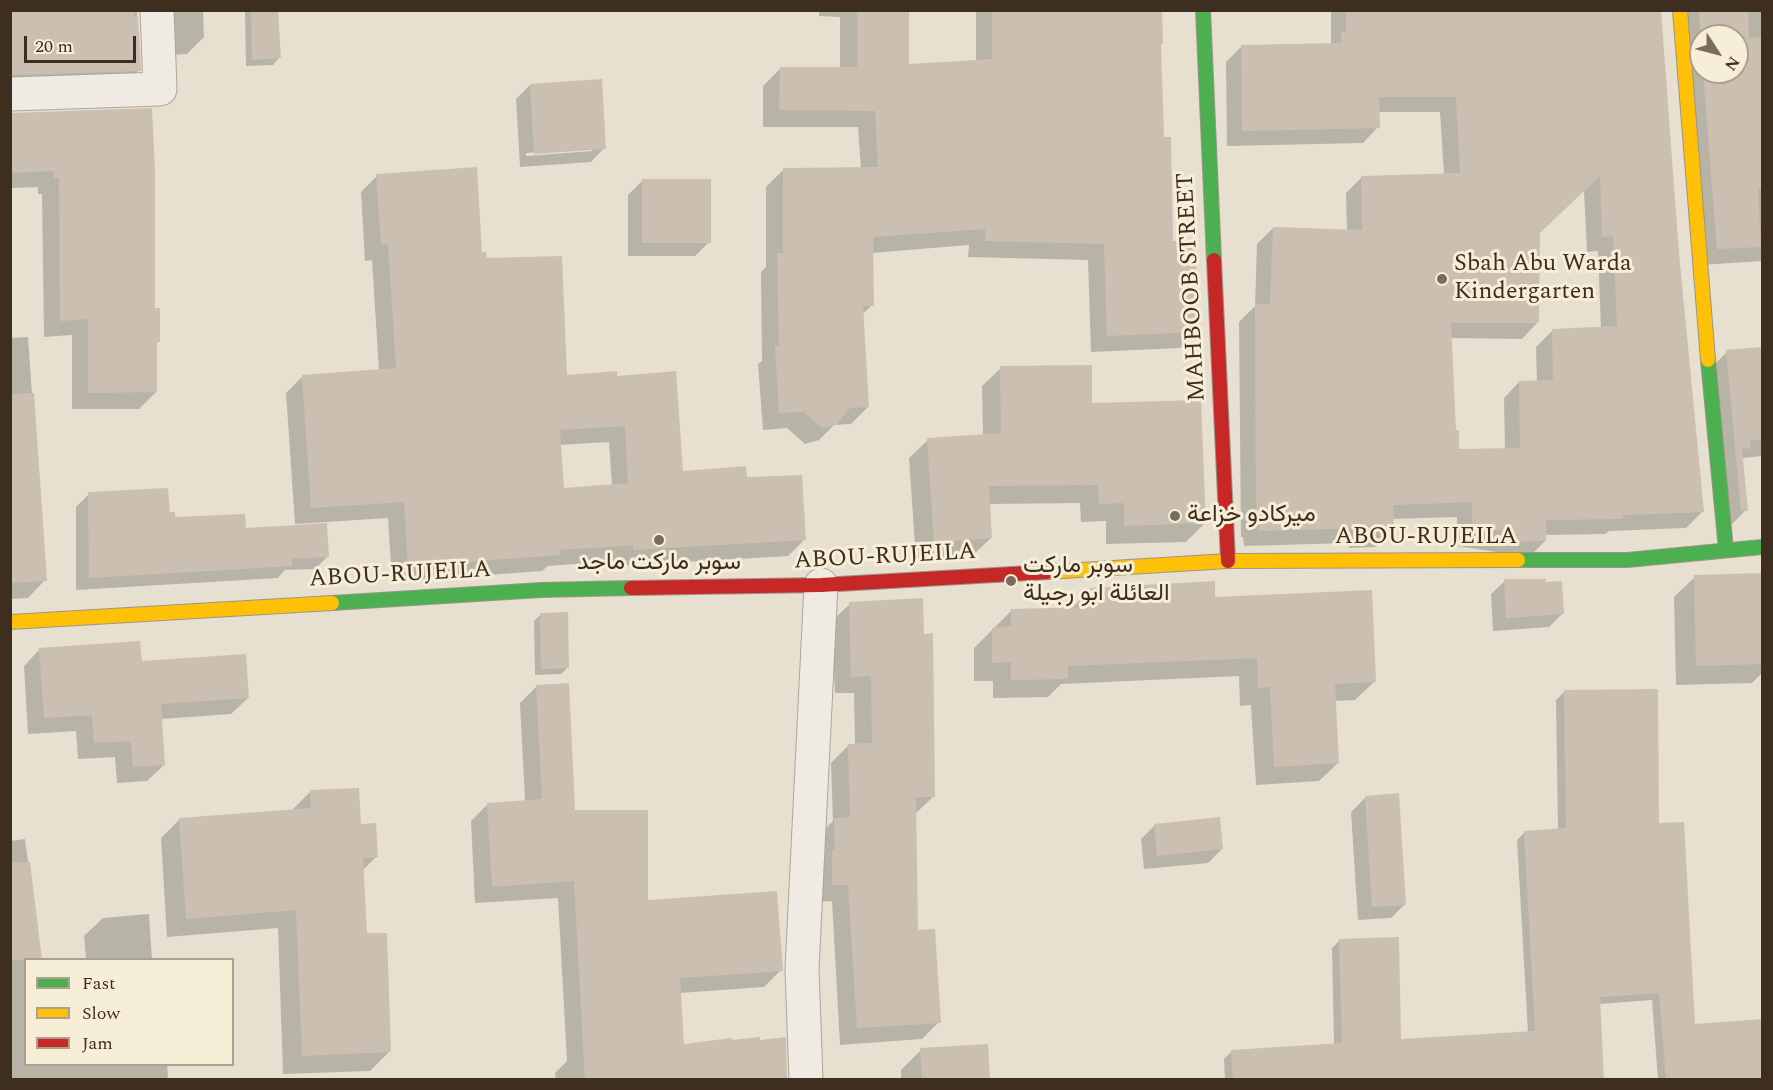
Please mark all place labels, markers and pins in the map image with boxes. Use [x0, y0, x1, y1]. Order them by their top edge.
place label: Sbah Abu Warda Kindergarten [1454, 251, 1632, 307]
marker: Sbah Abu Warda Kindergarten [1435, 272, 1449, 286]
place label: ميركادو خزاعة [1187, 502, 1316, 530]
marker: ميركادو خزاعة [1168, 509, 1182, 523]
marker: سوبر ماركت ماجد [652, 533, 666, 547]
place label: سوبر ماركت ماجد [577, 550, 741, 578]
place label: سوبر ماركت العائلة ابو رجيلة [1023, 553, 1169, 609]
marker: سوبر ماركت العائلة ابو رجيلة [1004, 574, 1018, 588]

